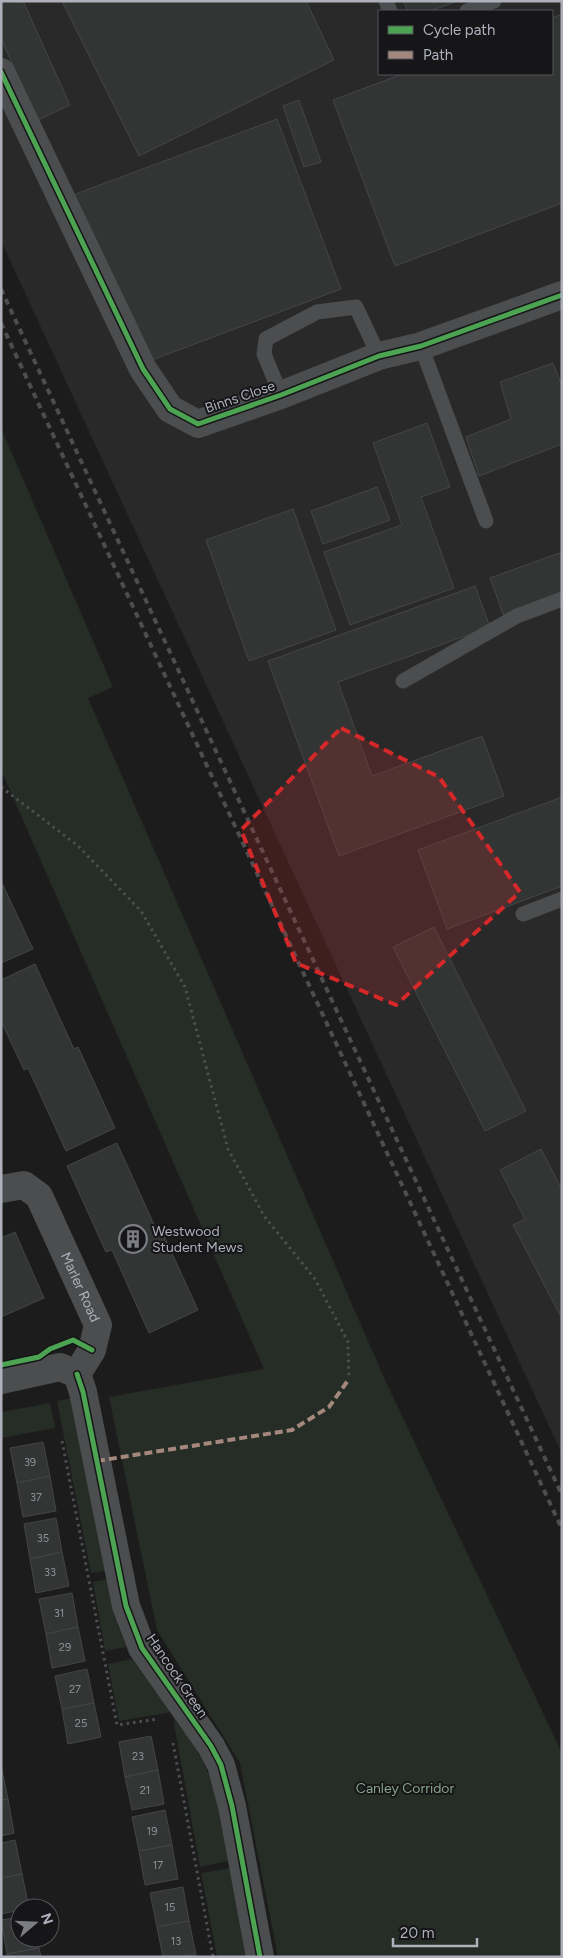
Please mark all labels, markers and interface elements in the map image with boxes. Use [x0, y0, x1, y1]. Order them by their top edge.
legend [378, 10, 553, 75]
text: Cycle path [423, 21, 495, 39]
text: Path [423, 46, 453, 64]
street label: Binns Close [203, 377, 278, 417]
place label: Westwood Student Mews [152, 1223, 243, 1256]
building icon: Westwood Student Mews [118, 1224, 148, 1254]
street label: Marler Road [57, 1249, 104, 1325]
house number: 39 [24, 1456, 36, 1469]
house number: 37 [30, 1491, 42, 1504]
house number: 35 [37, 1532, 49, 1545]
house number: 33 [44, 1566, 56, 1579]
house number: 31 [54, 1607, 64, 1620]
street label: Hancock Green [143, 1631, 211, 1721]
house number: 29 [59, 1641, 71, 1654]
house number: 27 [69, 1683, 81, 1696]
house number: 25 [75, 1717, 87, 1730]
house number: 23 [132, 1750, 144, 1763]
park label: Canley Corridor [356, 1780, 454, 1797]
house number: 21 [140, 1784, 150, 1797]
house number: 19 [147, 1825, 157, 1838]
house number: 17 [153, 1859, 163, 1872]
north arrow [10, 1898, 60, 1948]
house number: 15 [165, 1901, 175, 1914]
text: N [37, 1911, 57, 1927]
scale bar [393, 1916, 477, 1948]
text: 20 m [400, 1924, 434, 1942]
house number: 13 [171, 1935, 181, 1948]

